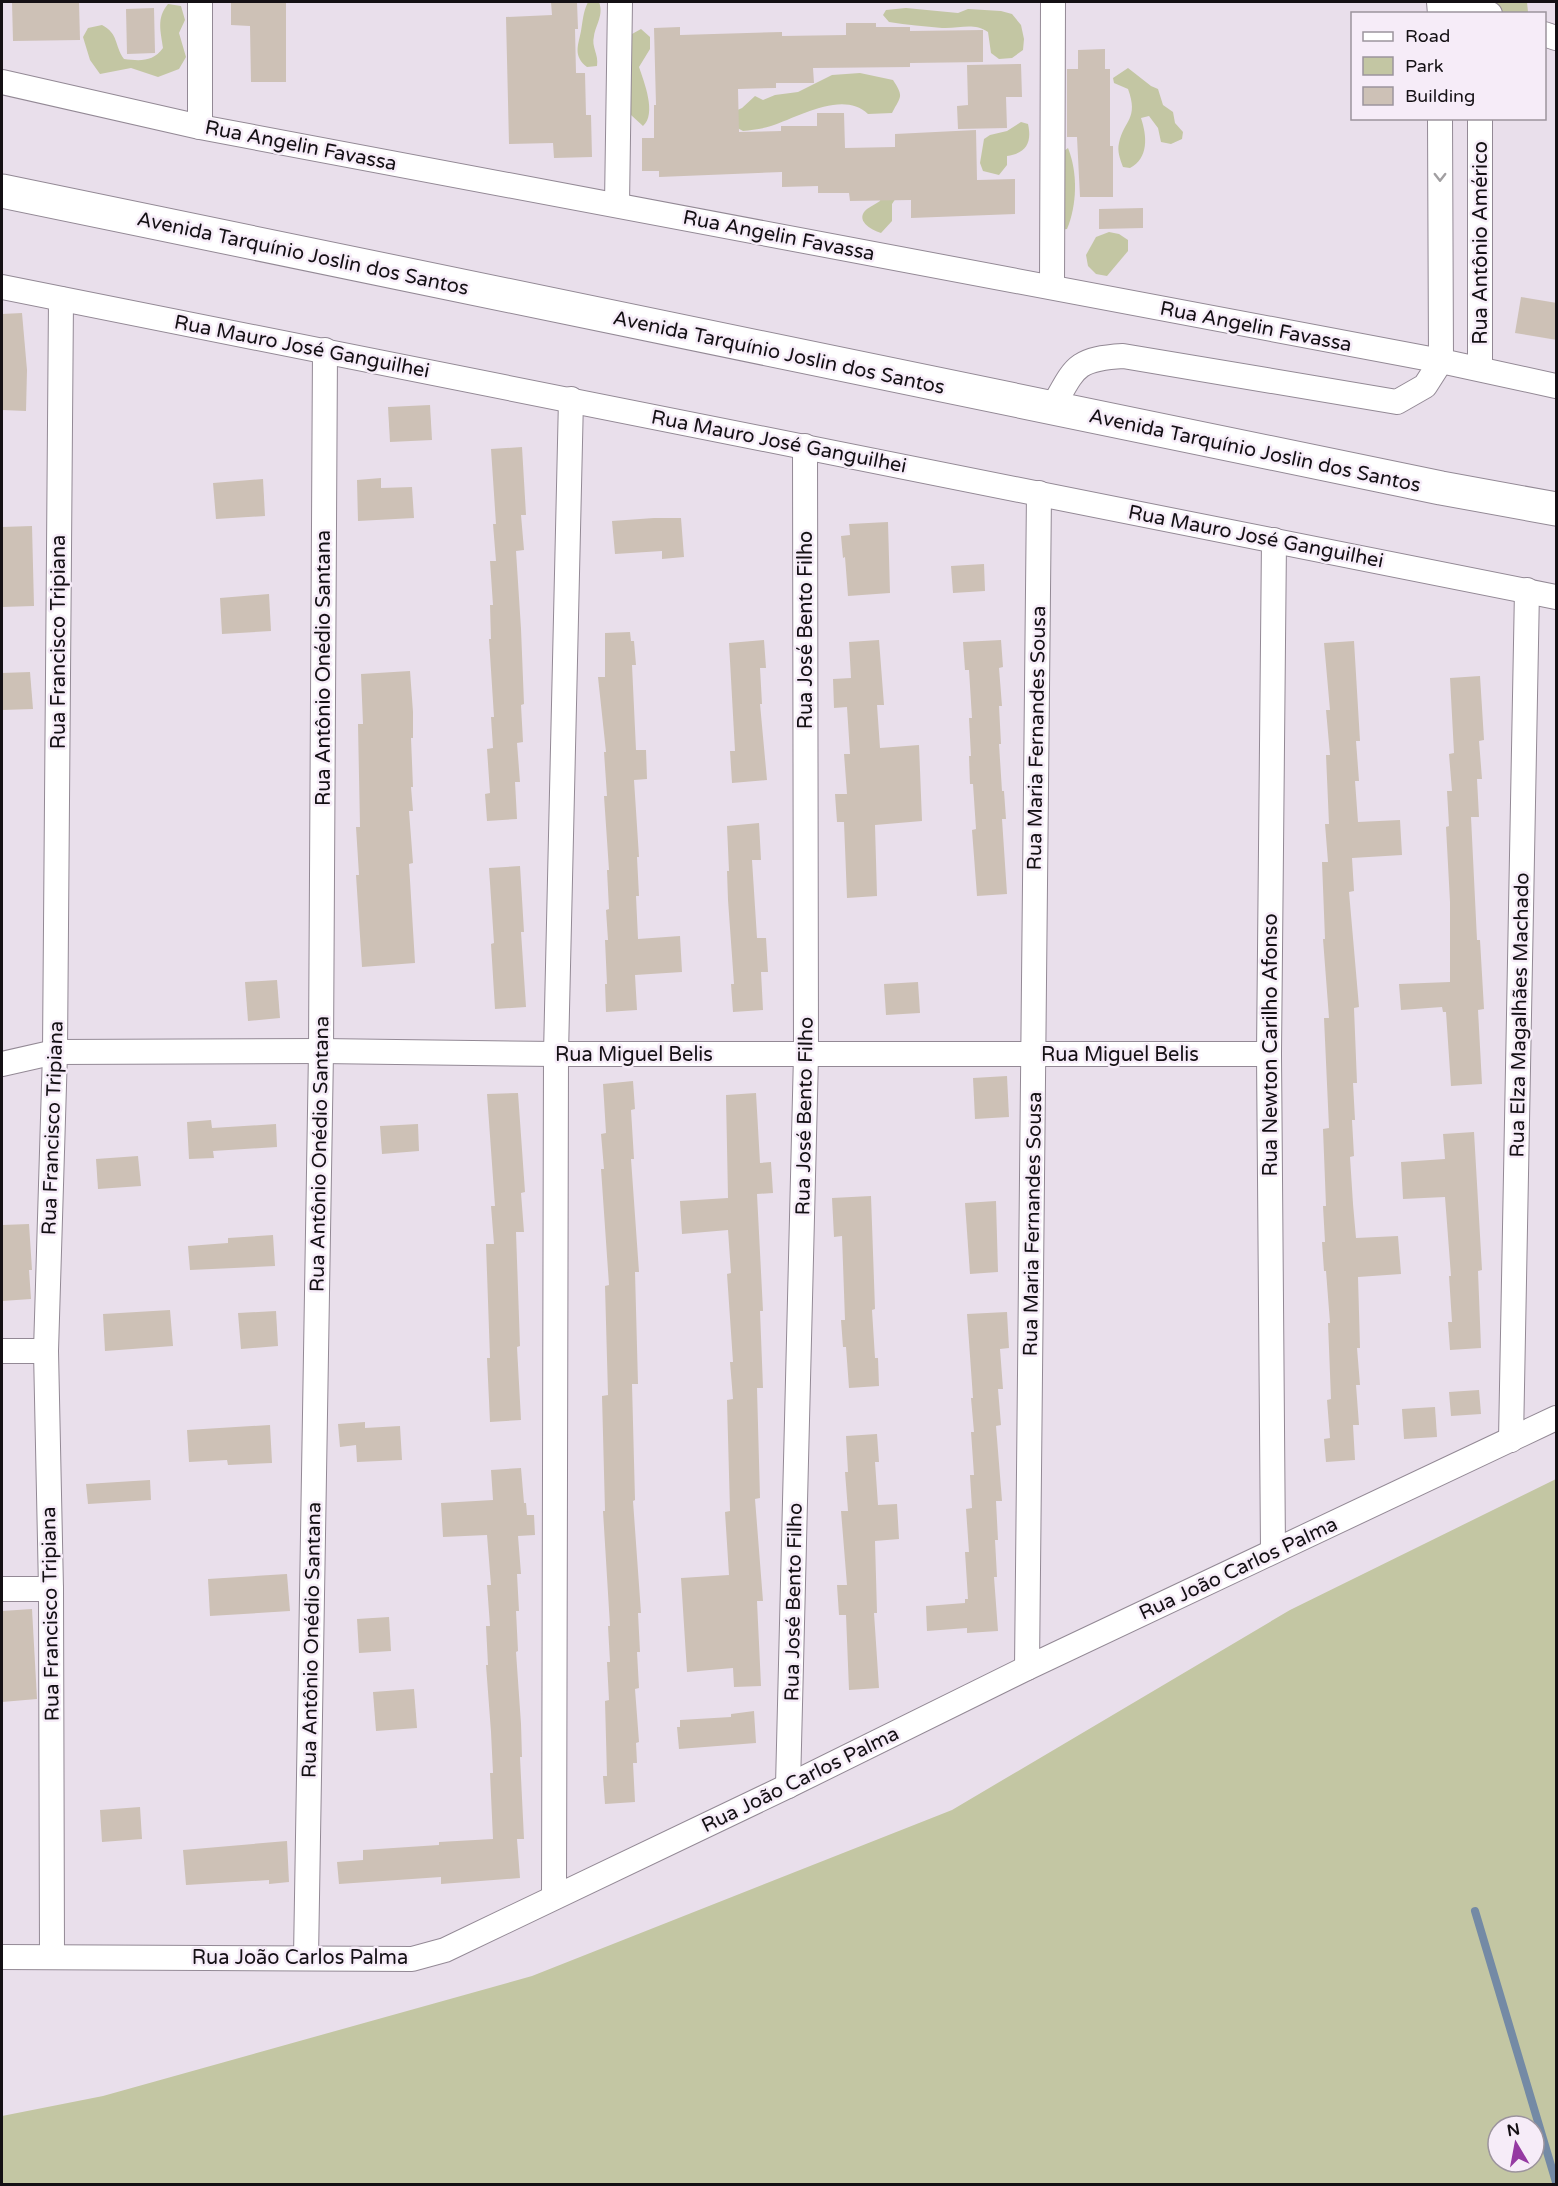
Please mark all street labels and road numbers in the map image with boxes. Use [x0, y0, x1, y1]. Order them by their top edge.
street label: Rua Angelin Favassa [203, 116, 399, 176]
street label: Rua Antônio Américo [1469, 141, 1493, 345]
street label: Rua Angelin Favassa [681, 206, 877, 266]
street label: Avenida Tarquínio Joslin dos Santos [135, 207, 471, 301]
street label: Rua Angelin Favassa [1158, 297, 1354, 357]
street label: Avenida Tarquínio Joslin dos Santos [611, 306, 947, 400]
street label: Rua Mauro José Ganguilhei [172, 310, 432, 384]
street label: Avenida Tarquínio Joslin dos Santos [1087, 404, 1423, 498]
street label: Rua Mauro José Ganguilhei [649, 405, 909, 479]
street label: Rua Mauro José Ganguilhei [1126, 500, 1386, 574]
street label: Rua Antônio Onédio Santana [312, 530, 336, 806]
street label: Rua José Bento Filho [794, 531, 818, 729]
street label: Rua Francisco Tripiana [47, 535, 71, 749]
street label: Rua Maria Fernandes Sousa [1023, 605, 1051, 871]
street label: Rua Elza Magalhães Machado [1506, 872, 1534, 1158]
street label: Rua Newton Carilho Afonso [1259, 913, 1283, 1177]
street label: Rua Antônio Onédio Santana [306, 1016, 334, 1292]
street label: Rua José Bento Filho [791, 1017, 819, 1216]
street label: Rua Francisco Tripiana [37, 1020, 69, 1236]
street label: Rua Miguel Belis [555, 1043, 713, 1067]
street label: Rua Miguel Belis [1041, 1043, 1199, 1067]
street label: Rua Maria Fernandes Sousa [1019, 1091, 1047, 1357]
street label: Rua Antônio Onédio Santana [298, 1502, 326, 1778]
street label: Rua José Bento Filho [780, 1503, 808, 1702]
street label: Rua Francisco Tripiana [37, 1506, 65, 1721]
street label: Rua João Carlos Palma [1135, 1512, 1342, 1626]
street label: Rua João Carlos Palma [698, 1722, 903, 1838]
street label: Rua João Carlos Palma [192, 1946, 408, 1970]

